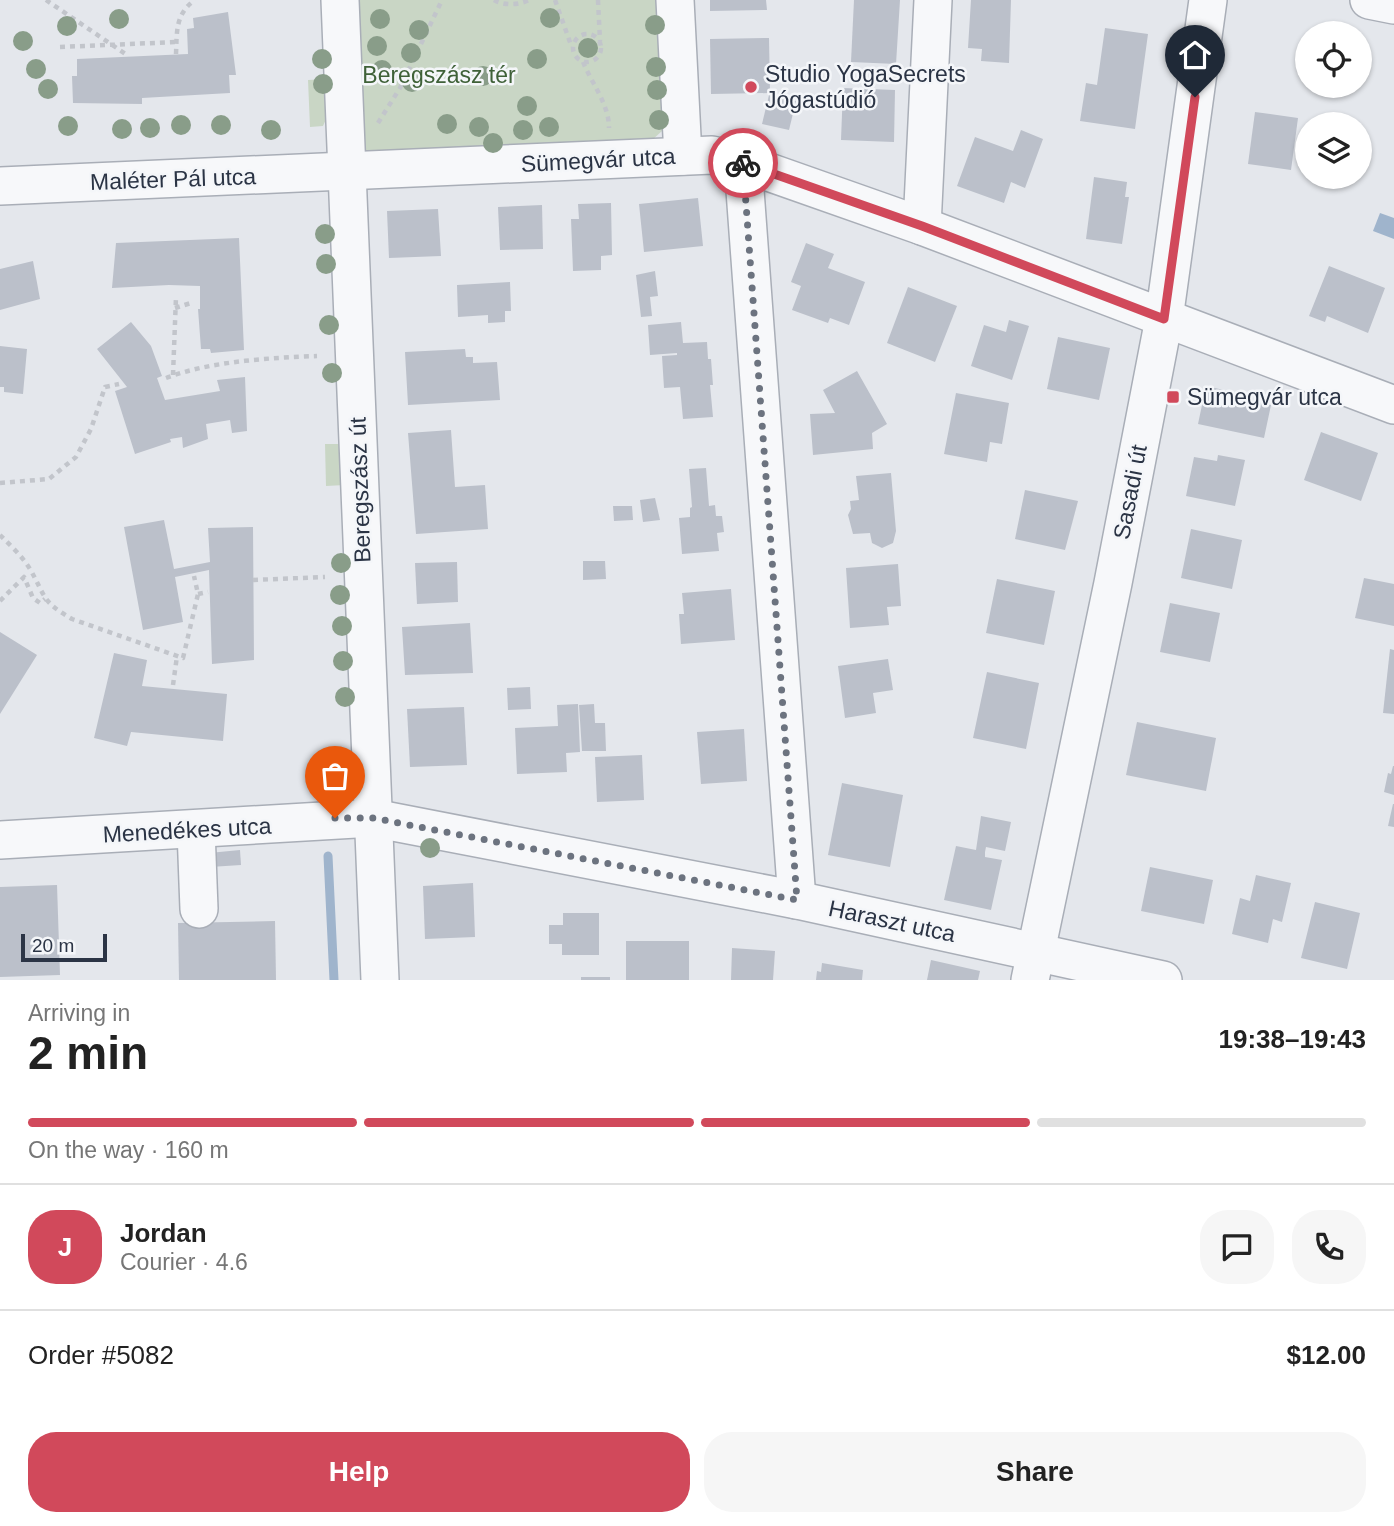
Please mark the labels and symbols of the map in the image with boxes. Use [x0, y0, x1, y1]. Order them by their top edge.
pin [1165, 25, 1225, 97]
place label: Studio YogaSecrets Jógastúdió [765, 61, 966, 113]
park label: Beregszász tér [362, 62, 516, 88]
marker: Studio YogaSecrets Jógastúdió [743, 79, 759, 95]
courier [708, 128, 778, 198]
street label: Sümegvár utca [520, 143, 676, 177]
street label: Maléter Pál utca [89, 163, 257, 195]
place label: Sümegvár utca [1187, 384, 1342, 410]
marker: Sümegvár utca [1165, 389, 1181, 405]
street label: Beregszász út [344, 416, 376, 563]
street label: Sasadi út [1108, 442, 1152, 542]
pin [305, 746, 365, 818]
street label: Menedékes utca [102, 813, 272, 847]
street label: Haraszt utca [826, 895, 958, 947]
scale bar [21, 931, 107, 963]

